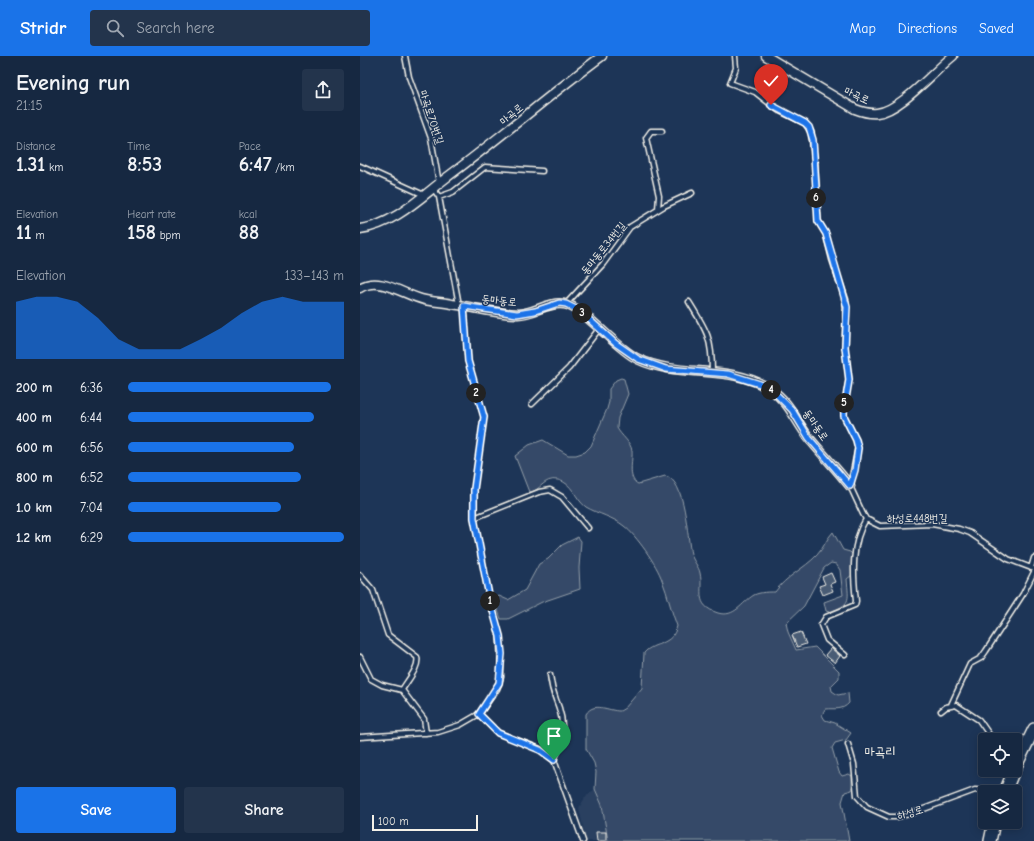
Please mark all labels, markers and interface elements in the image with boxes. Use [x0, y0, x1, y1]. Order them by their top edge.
search box [90, 10, 370, 46]
text: Stridr [20, 17, 66, 39]
icon: search [104, 17, 126, 39]
text: Search here [136, 19, 215, 37]
text: Map [849, 20, 876, 37]
text: Directions [898, 20, 957, 37]
text: Saved [979, 20, 1014, 37]
pin [754, 64, 788, 105]
button: share [302, 69, 344, 111]
text: Evening run [16, 70, 130, 96]
icon: check [760, 70, 782, 92]
street label: 마곡로 [842, 84, 872, 107]
street label: 마곡로70번길 [417, 88, 446, 146]
text: 21:15 [16, 98, 43, 113]
street label: 마곡로 [497, 101, 526, 128]
text: Distance [16, 140, 55, 153]
text: Time [127, 140, 150, 153]
text: Pace [239, 140, 261, 153]
text: 1.31 [16, 153, 45, 176]
text: 8:53 [127, 153, 162, 176]
text: 6:47 [239, 153, 272, 176]
text: km [45, 161, 63, 174]
text: /km [272, 161, 295, 174]
pin: 6 [806, 188, 826, 208]
text: 6 [813, 191, 819, 204]
text: Elevation [16, 208, 58, 221]
text: Heart rate [127, 208, 176, 221]
text: kcal [239, 208, 257, 221]
street label: 동마동로34번길 [578, 219, 629, 277]
text: 11 [16, 221, 32, 244]
text: 158 [127, 221, 156, 244]
text: 88 [239, 221, 259, 244]
text: m [32, 229, 45, 242]
text: bpm [156, 229, 181, 242]
text: Elevation [16, 268, 66, 283]
text: 133–143 m [285, 268, 344, 283]
street label: 동마동로 [481, 292, 517, 309]
pin: 3 [572, 303, 592, 323]
text: 3 [579, 306, 585, 319]
text: 200 m [16, 380, 52, 395]
text: 6:36 [80, 380, 103, 395]
pin: 4 [761, 380, 781, 400]
pin: 2 [466, 383, 486, 403]
text: 4 [768, 383, 774, 396]
text: 2 [473, 386, 479, 399]
pin: 5 [834, 393, 854, 413]
text: 5 [841, 396, 847, 409]
street label: 동마동로 [800, 407, 831, 444]
text: 400 m [16, 410, 52, 425]
text: 6:44 [80, 410, 102, 425]
text: 600 m [16, 440, 53, 455]
text: 6:56 [80, 440, 104, 455]
text: 800 m [16, 470, 53, 485]
text: 6:52 [80, 470, 103, 485]
text: 1.0 km [16, 500, 52, 515]
text: 7:04 [80, 500, 103, 515]
street label: 하성로448번길 [887, 512, 947, 525]
text: 1.2 km [16, 530, 51, 545]
text: 6:29 [80, 530, 103, 545]
pin: 1 [480, 591, 500, 611]
text: 1 [488, 594, 492, 607]
pin [537, 719, 571, 760]
icon: arrive [543, 725, 565, 747]
map controls [978, 733, 1022, 829]
button: locate [978, 733, 1022, 777]
district label: 마곡리 [864, 744, 896, 759]
button: layers [978, 785, 1022, 829]
button: Save [16, 787, 176, 833]
button: Share [184, 787, 344, 833]
street label: 하성로 [896, 803, 925, 822]
scale bar [372, 813, 478, 832]
text: 100 m [378, 815, 409, 828]

